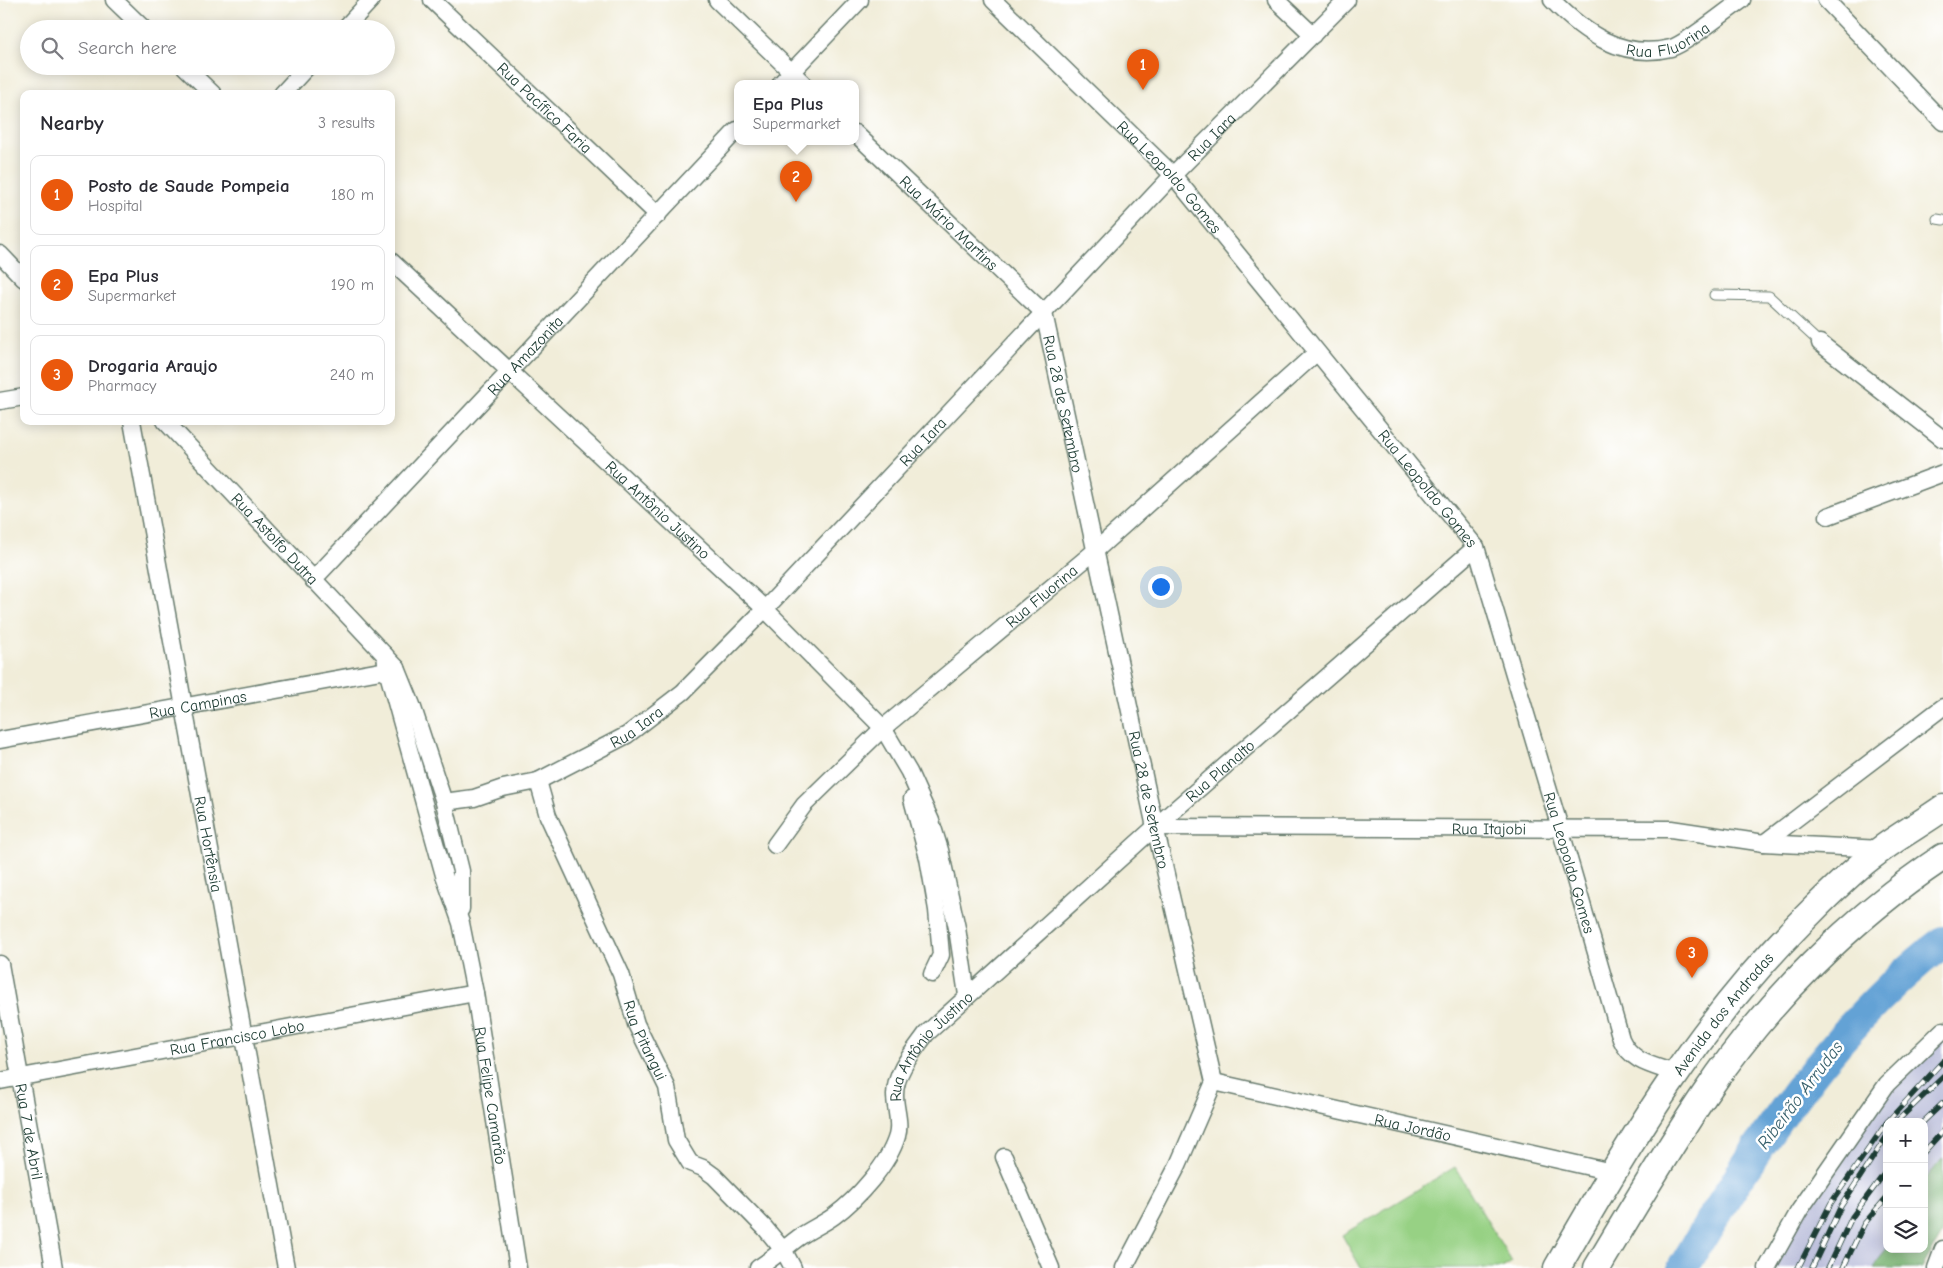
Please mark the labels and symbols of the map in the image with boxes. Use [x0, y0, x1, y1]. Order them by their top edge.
street label: Rua Fluorina [1625, 19, 1713, 61]
pin: 1 [1127, 49, 1159, 90]
street label: Rua Pacífico Faria [493, 59, 595, 157]
street label: Rua Iara [1184, 110, 1240, 165]
street label: Rua Leopoldo Gomes [1113, 118, 1225, 237]
pin: 2 [780, 161, 812, 202]
street label: Rua Mário Martins [896, 172, 1001, 274]
street label: Rua Amazonita [484, 312, 567, 399]
street label: Rua 28 de Setembro [1039, 333, 1086, 475]
street label: Rua Iara [896, 414, 950, 470]
street label: Rua Leopoldo Gomes [1374, 426, 1481, 551]
street label: Rua Antônio Justino [602, 457, 713, 563]
street label: Rua Astolfo Dutra [227, 490, 322, 588]
street label: Rua Fluorina [1002, 561, 1081, 632]
your location [1148, 574, 1174, 600]
street label: Rua Campinas [148, 687, 248, 723]
street label: Rua Iara [607, 703, 667, 752]
street label: Rua 28 de Setembro [1125, 729, 1172, 871]
street label: Rua Planalto [1182, 736, 1259, 806]
street label: Rua Leopoldo Gomes [1540, 790, 1598, 936]
street label: Rua Hortênsia [190, 795, 225, 894]
street label: Rua Itajobi [1452, 820, 1526, 838]
pin: 3 [1676, 937, 1708, 978]
street label: Avenida dos Andradas [1670, 949, 1778, 1079]
street label: Rua Antônio Justino [887, 988, 977, 1102]
street label: Rua Pitangui [619, 998, 670, 1083]
street label: Rua Francisco Lobo [168, 1017, 306, 1059]
street label: Rua Felipe Camarão [470, 1026, 510, 1166]
water label: Ribeirão Arrudas [1753, 1037, 1848, 1153]
street label: Rua 7 de Abril [11, 1082, 46, 1181]
street label: Rua Jordão [1373, 1111, 1453, 1145]

